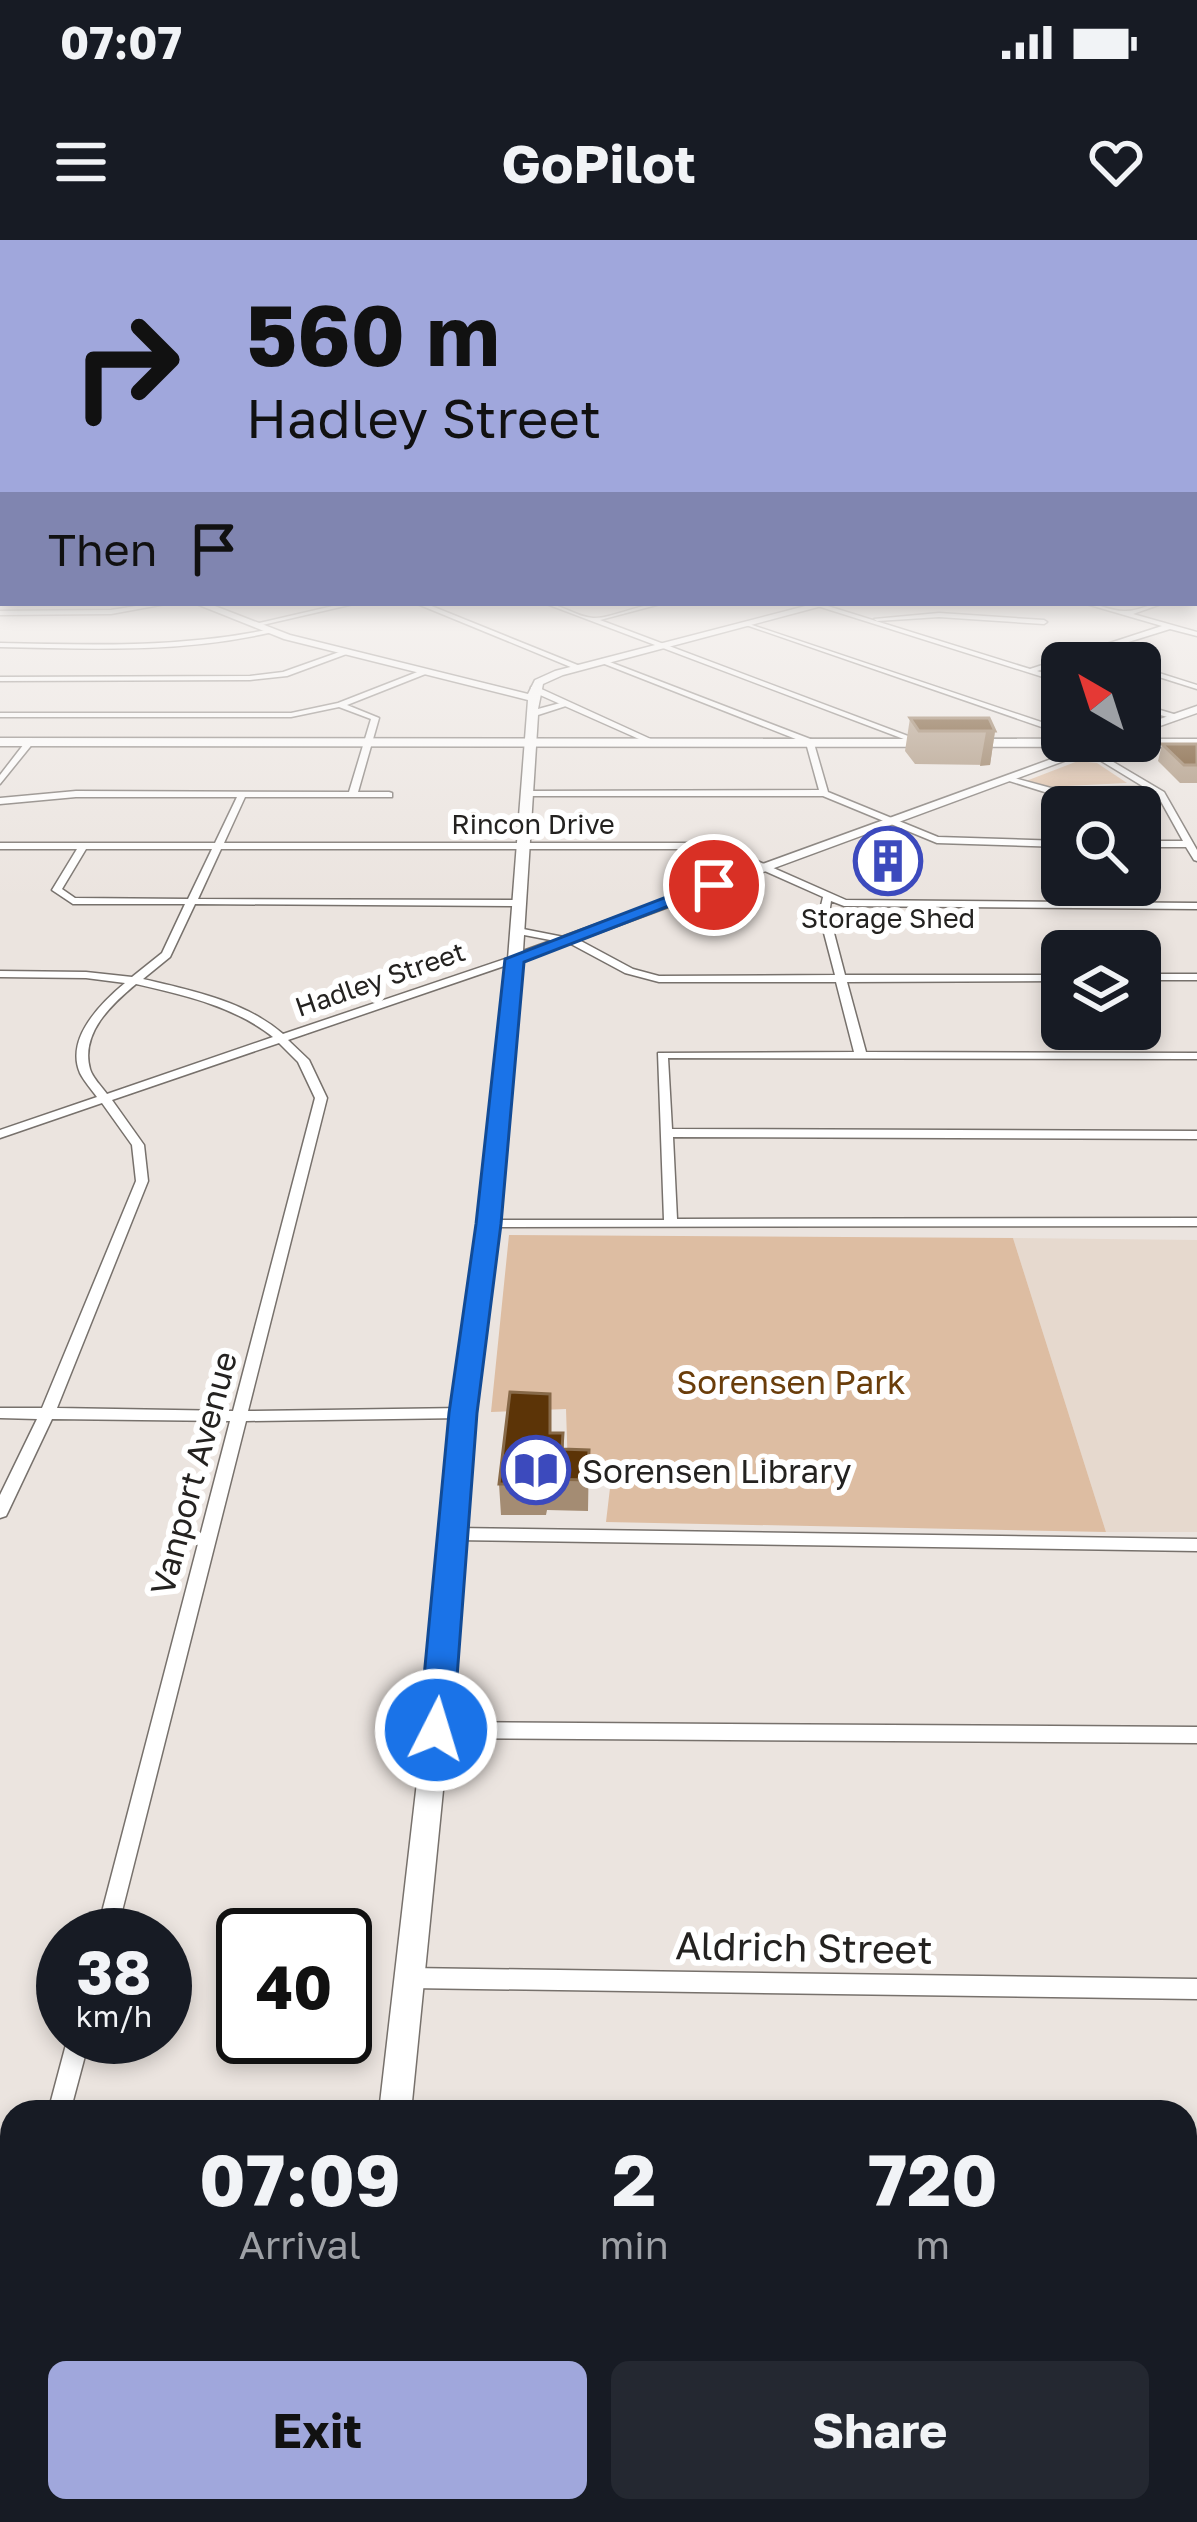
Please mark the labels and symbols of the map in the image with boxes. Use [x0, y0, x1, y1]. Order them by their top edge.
north arrow [1041, 642, 1161, 762]
street label: Rincon Drive [451, 808, 615, 840]
building icon: Storage Shed [853, 826, 923, 896]
pin [663, 834, 765, 936]
place label: Storage Shed [801, 902, 975, 934]
street label: Hadley Street [291, 935, 469, 1023]
street label: Vanport Avenue [142, 1347, 244, 1599]
park label: Sorensen Park [676, 1362, 906, 1401]
library icon: Sorensen Library [501, 1435, 571, 1505]
place label: Sorensen Library [582, 1451, 852, 1490]
position arrow [373, 1667, 499, 1793]
speed limit sign: 40 [216, 1908, 372, 2064]
street label: Aldrich Street [675, 1921, 933, 1973]

